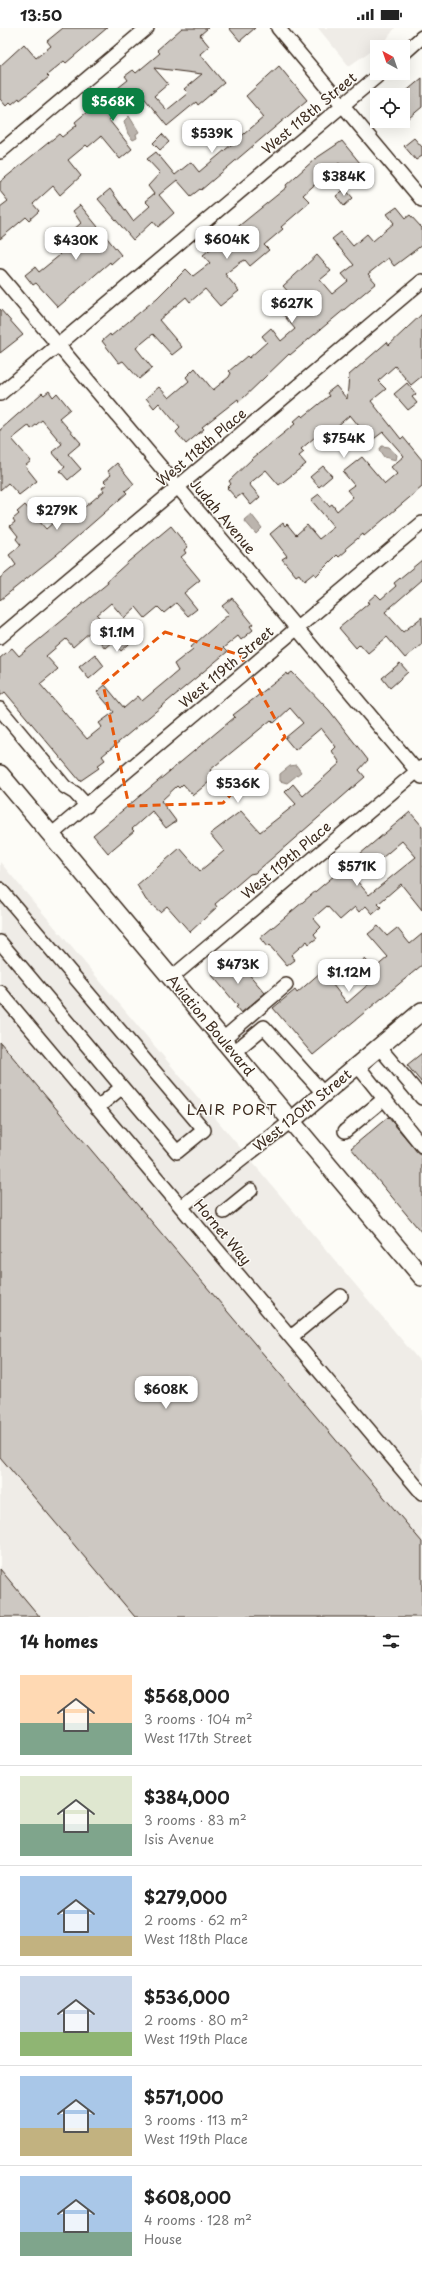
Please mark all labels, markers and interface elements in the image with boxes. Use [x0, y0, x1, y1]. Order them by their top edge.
text: 13:50 [20, 3, 62, 26]
north arrow [370, 40, 410, 80]
map controls [370, 40, 410, 128]
street label: West 118th Street [257, 67, 361, 159]
pin: $568K [85, 88, 141, 122]
button: locate [370, 88, 410, 128]
text: $568K [91, 91, 135, 110]
pin: $539K [184, 120, 240, 154]
text: $539K [191, 123, 233, 142]
pin: $384K [316, 163, 372, 197]
text: $384K [322, 166, 366, 185]
pin: $604K [199, 226, 255, 260]
pin: $430K [48, 227, 104, 261]
text: $604K [204, 229, 250, 248]
text: $430K [54, 230, 98, 249]
pin: $627K [264, 290, 320, 324]
text: $627K [271, 293, 313, 312]
street label: West 118th Place [151, 403, 251, 491]
pin: $754K [316, 425, 372, 459]
text: $754K [323, 428, 365, 447]
street label: Judah Avenue [185, 474, 261, 558]
pin: $279K [29, 497, 85, 531]
text: $279K [36, 500, 78, 519]
pin: $1.1M [89, 619, 145, 653]
street label: West 119th Street [174, 621, 278, 713]
text: $1.1M [100, 622, 134, 641]
pin: $536K [210, 770, 266, 804]
text: $536K [216, 773, 260, 792]
street label: West 119th Place [236, 816, 336, 904]
pin: $571K [329, 853, 385, 887]
text: $571K [338, 856, 376, 875]
pin: $473K [210, 951, 266, 985]
text: $473K [217, 954, 259, 973]
pin: $1.12M [316, 959, 382, 993]
text: $1.12M [327, 962, 371, 981]
street label: Aviation Boulevard [162, 970, 260, 1081]
street label: West 120th Street [248, 1063, 356, 1156]
district label: LAIR PORT [186, 1097, 278, 1120]
street label: Hornet Way [189, 1195, 257, 1269]
pin: $608K [138, 1376, 194, 1410]
text: $608K [144, 1379, 188, 1398]
text: 14 homes [20, 1628, 98, 1654]
icon: filters [380, 1630, 402, 1652]
text: $568,000 [144, 1683, 230, 1709]
icon: home [52, 1691, 100, 1739]
text: 3 rooms · 104 m² [144, 1709, 253, 1728]
text: West 117th Street [144, 1728, 252, 1747]
text: $384,000 [144, 1784, 230, 1810]
icon: home [52, 1792, 100, 1840]
text: 3 rooms · 83 m² [144, 1810, 247, 1829]
text: Isis Avenue [144, 1829, 214, 1848]
text: $279,000 [144, 1884, 227, 1910]
icon: home [52, 1892, 100, 1940]
text: 2 rooms · 62 m² [144, 1910, 248, 1929]
text: West 118th Place [144, 1929, 248, 1948]
text: $536,000 [144, 1984, 230, 2010]
icon: home [52, 1992, 100, 2040]
text: 2 rooms · 80 m² [144, 2010, 249, 2029]
text: West 119th Place [144, 2029, 248, 2048]
text: $571,000 [144, 2084, 223, 2110]
icon: home [52, 2092, 100, 2140]
text: 3 rooms · 113 m² [144, 2110, 248, 2129]
text: West 119th Place [144, 2129, 248, 2148]
text: $608,000 [144, 2184, 231, 2210]
icon: home [52, 2192, 100, 2240]
text: 4 rooms · 128 m² [144, 2210, 252, 2229]
text: House [144, 2229, 182, 2248]

